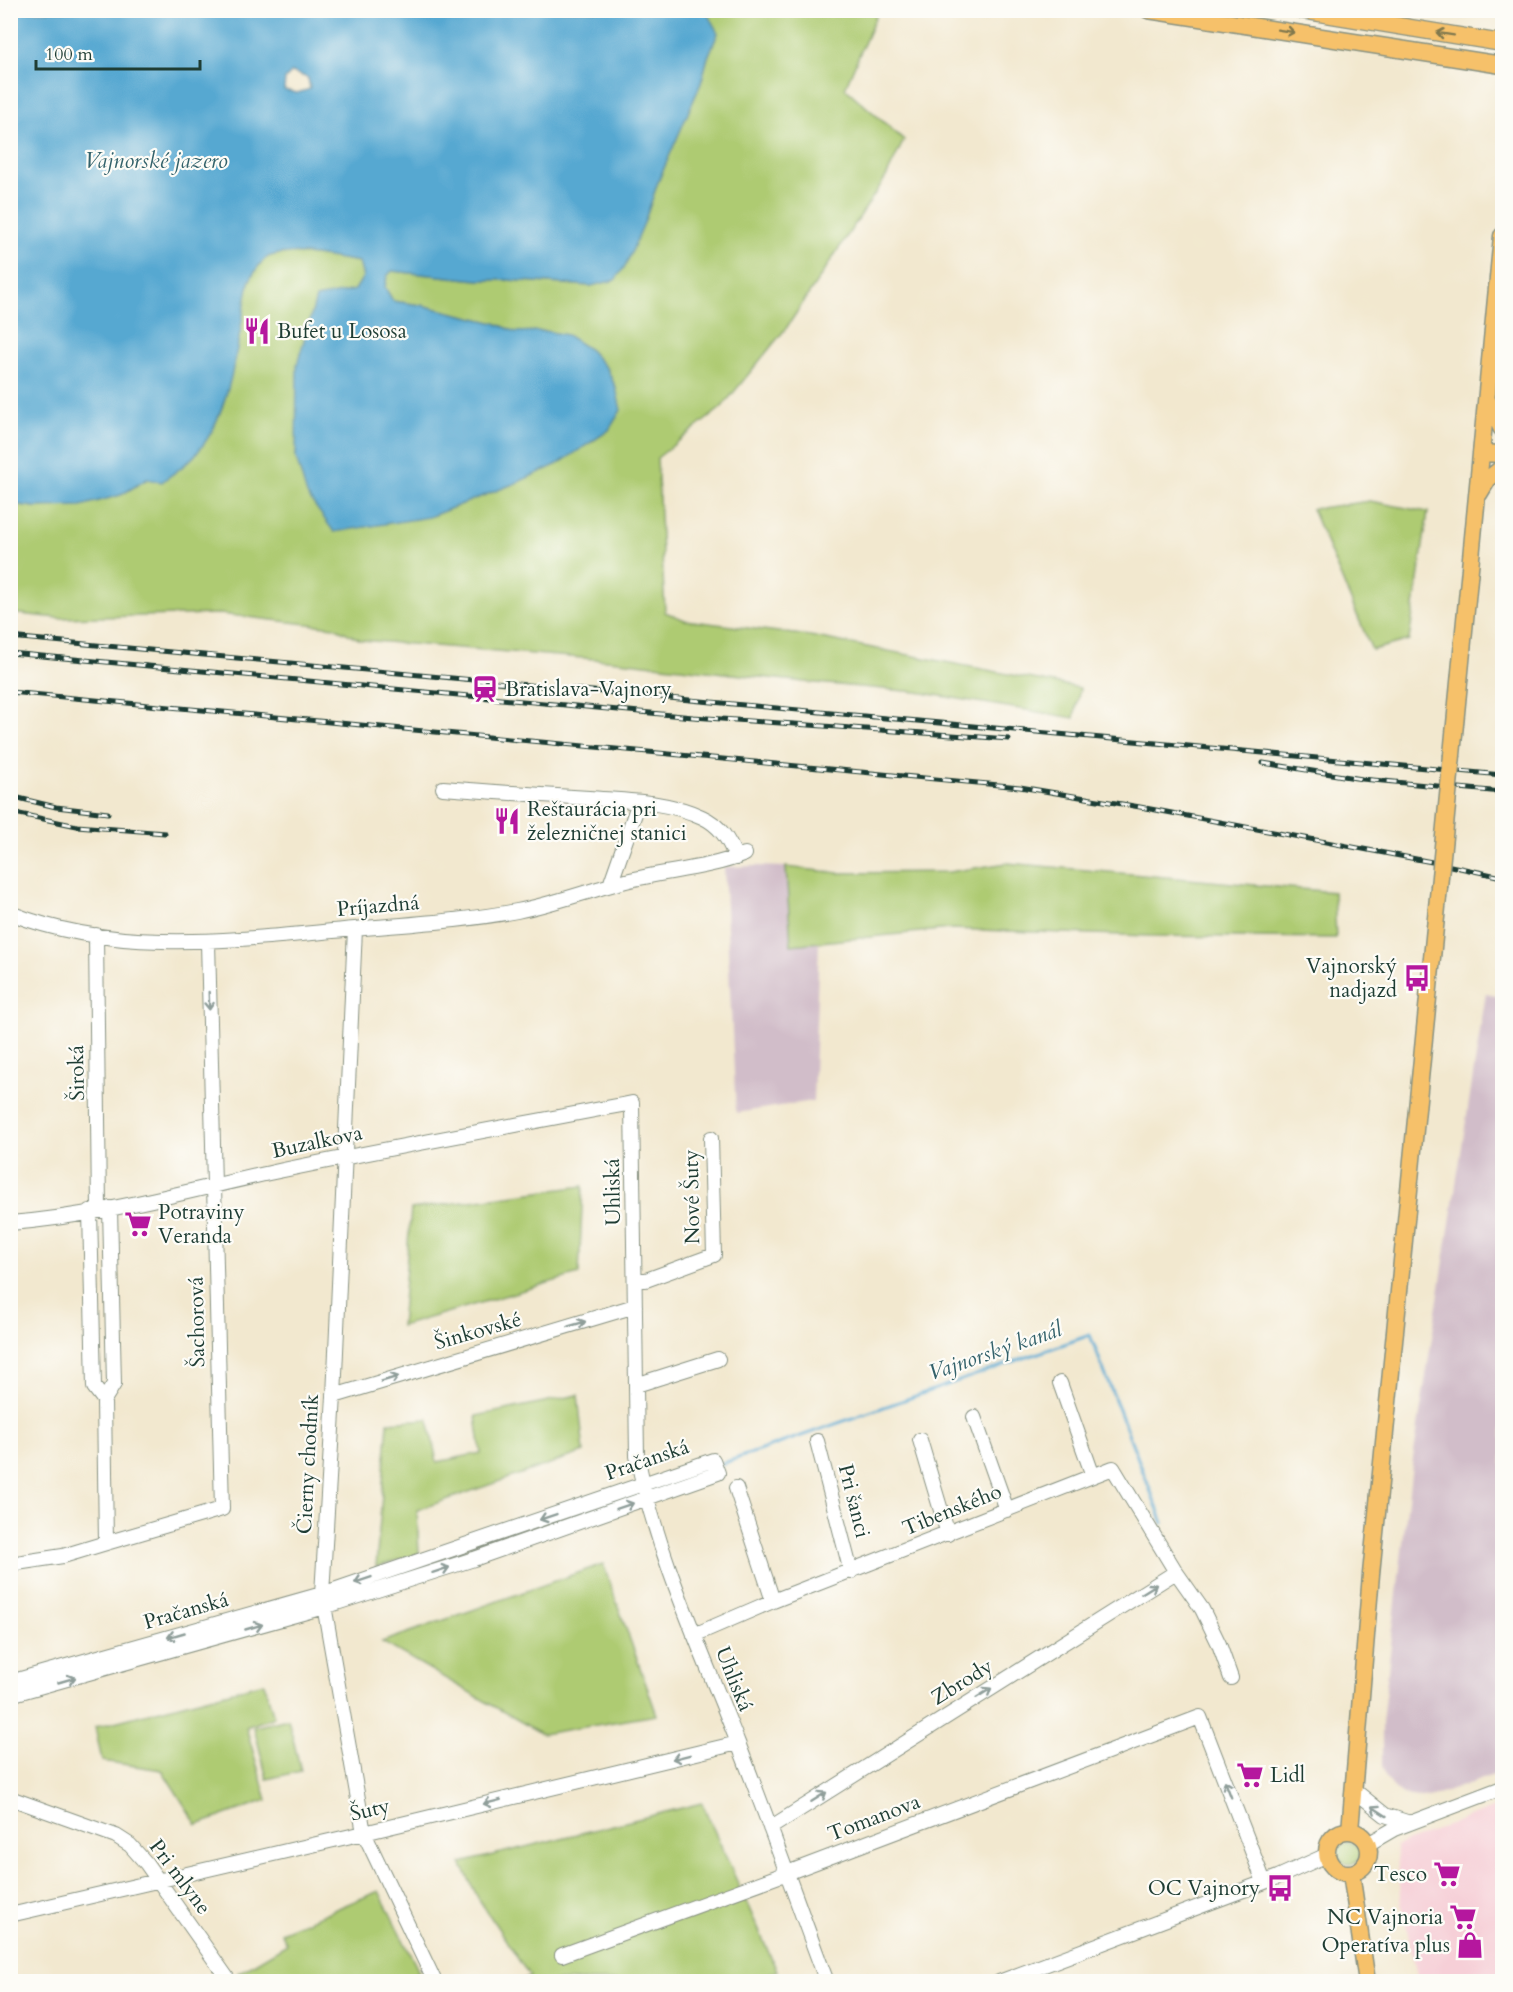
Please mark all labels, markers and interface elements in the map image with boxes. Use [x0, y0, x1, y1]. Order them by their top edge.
one-way arrow [1276, 26, 1296, 37]
one-way arrow [1435, 28, 1455, 39]
scale bar [36, 33, 200, 71]
text: 100 m [45, 42, 93, 67]
water label: Vajnorské jazero [84, 146, 228, 176]
restaurant icon: Bufet u Lososa [242, 316, 272, 346]
place label: Bufet u Lososa [277, 317, 407, 346]
station icon: Bratislava-Vajnory [470, 674, 500, 704]
place label: Bratislava-Vajnory [505, 675, 672, 704]
place label: Reštaurácia pri železničnej stanici [527, 795, 687, 848]
restaurant icon: Reštaurácia pri železničnej stanici [492, 806, 522, 836]
street label: Príjazdná [336, 888, 420, 924]
place label: Vajnorský nadjazd [1306, 952, 1397, 1005]
bus stop icon: Vajnorský nadjazd [1402, 963, 1432, 993]
one-way arrow [204, 990, 215, 1010]
street label: Široká [61, 1045, 92, 1101]
street label: Buzalkova [269, 1118, 365, 1166]
street label: Nové Šuty [676, 1149, 707, 1245]
street label: Uhliská [598, 1158, 628, 1226]
place label: Potraviny Veranda [158, 1198, 245, 1251]
supermarket icon: Potraviny Veranda [123, 1209, 153, 1239]
street label: Šachorová [181, 1276, 212, 1368]
street label: Šinkovské [431, 1304, 525, 1357]
water label: Vajnorský kanál [924, 1314, 1067, 1388]
one-way arrow [567, 1318, 586, 1329]
one-way arrow [380, 1373, 399, 1384]
street label: Čierny chodník [289, 1392, 326, 1535]
street label: Pračanská [601, 1432, 693, 1488]
street label: Pri šanci [831, 1461, 877, 1541]
street label: Tibenského [898, 1477, 1006, 1543]
one-way arrow [615, 1499, 634, 1510]
one-way arrow [539, 1512, 558, 1523]
one-way arrow [431, 1563, 450, 1574]
one-way arrow [354, 1575, 373, 1586]
one-way arrow [1140, 1582, 1157, 1594]
street label: Pračanská [140, 1585, 232, 1637]
one-way arrow [245, 1620, 264, 1632]
one-way arrow [167, 1630, 186, 1641]
street label: Uhliská [708, 1642, 760, 1716]
street label: Zbrody [926, 1652, 998, 1712]
one-way arrow [57, 1673, 76, 1685]
one-way arrow [975, 1686, 992, 1698]
one-way arrow [672, 1751, 691, 1763]
supermarket icon: Lidl [1235, 1760, 1265, 1790]
place label: Lidl [1270, 1761, 1305, 1790]
one-way arrow [1222, 1780, 1233, 1799]
street label: Tomanova [824, 1787, 924, 1849]
street label: Šuty [347, 1790, 393, 1829]
one-way arrow [811, 1791, 827, 1803]
one-way arrow [483, 1797, 502, 1809]
one-way arrow [1371, 1804, 1388, 1817]
street label: Pri mlyne [142, 1833, 218, 1921]
supermarket icon: Tesco [1432, 1859, 1462, 1889]
place label: Tesco [1374, 1860, 1427, 1889]
bus stop icon: OC Vajnory [1265, 1873, 1295, 1903]
place label: OC Vajnory [1148, 1874, 1260, 1903]
supermarket icon: NC Vajnoria [1448, 1902, 1478, 1932]
place label: NC Vajnoria [1327, 1903, 1443, 1932]
shop icon: Operatíva plus [1455, 1930, 1485, 1960]
place label: Operatíva plus [1321, 1931, 1450, 1960]

